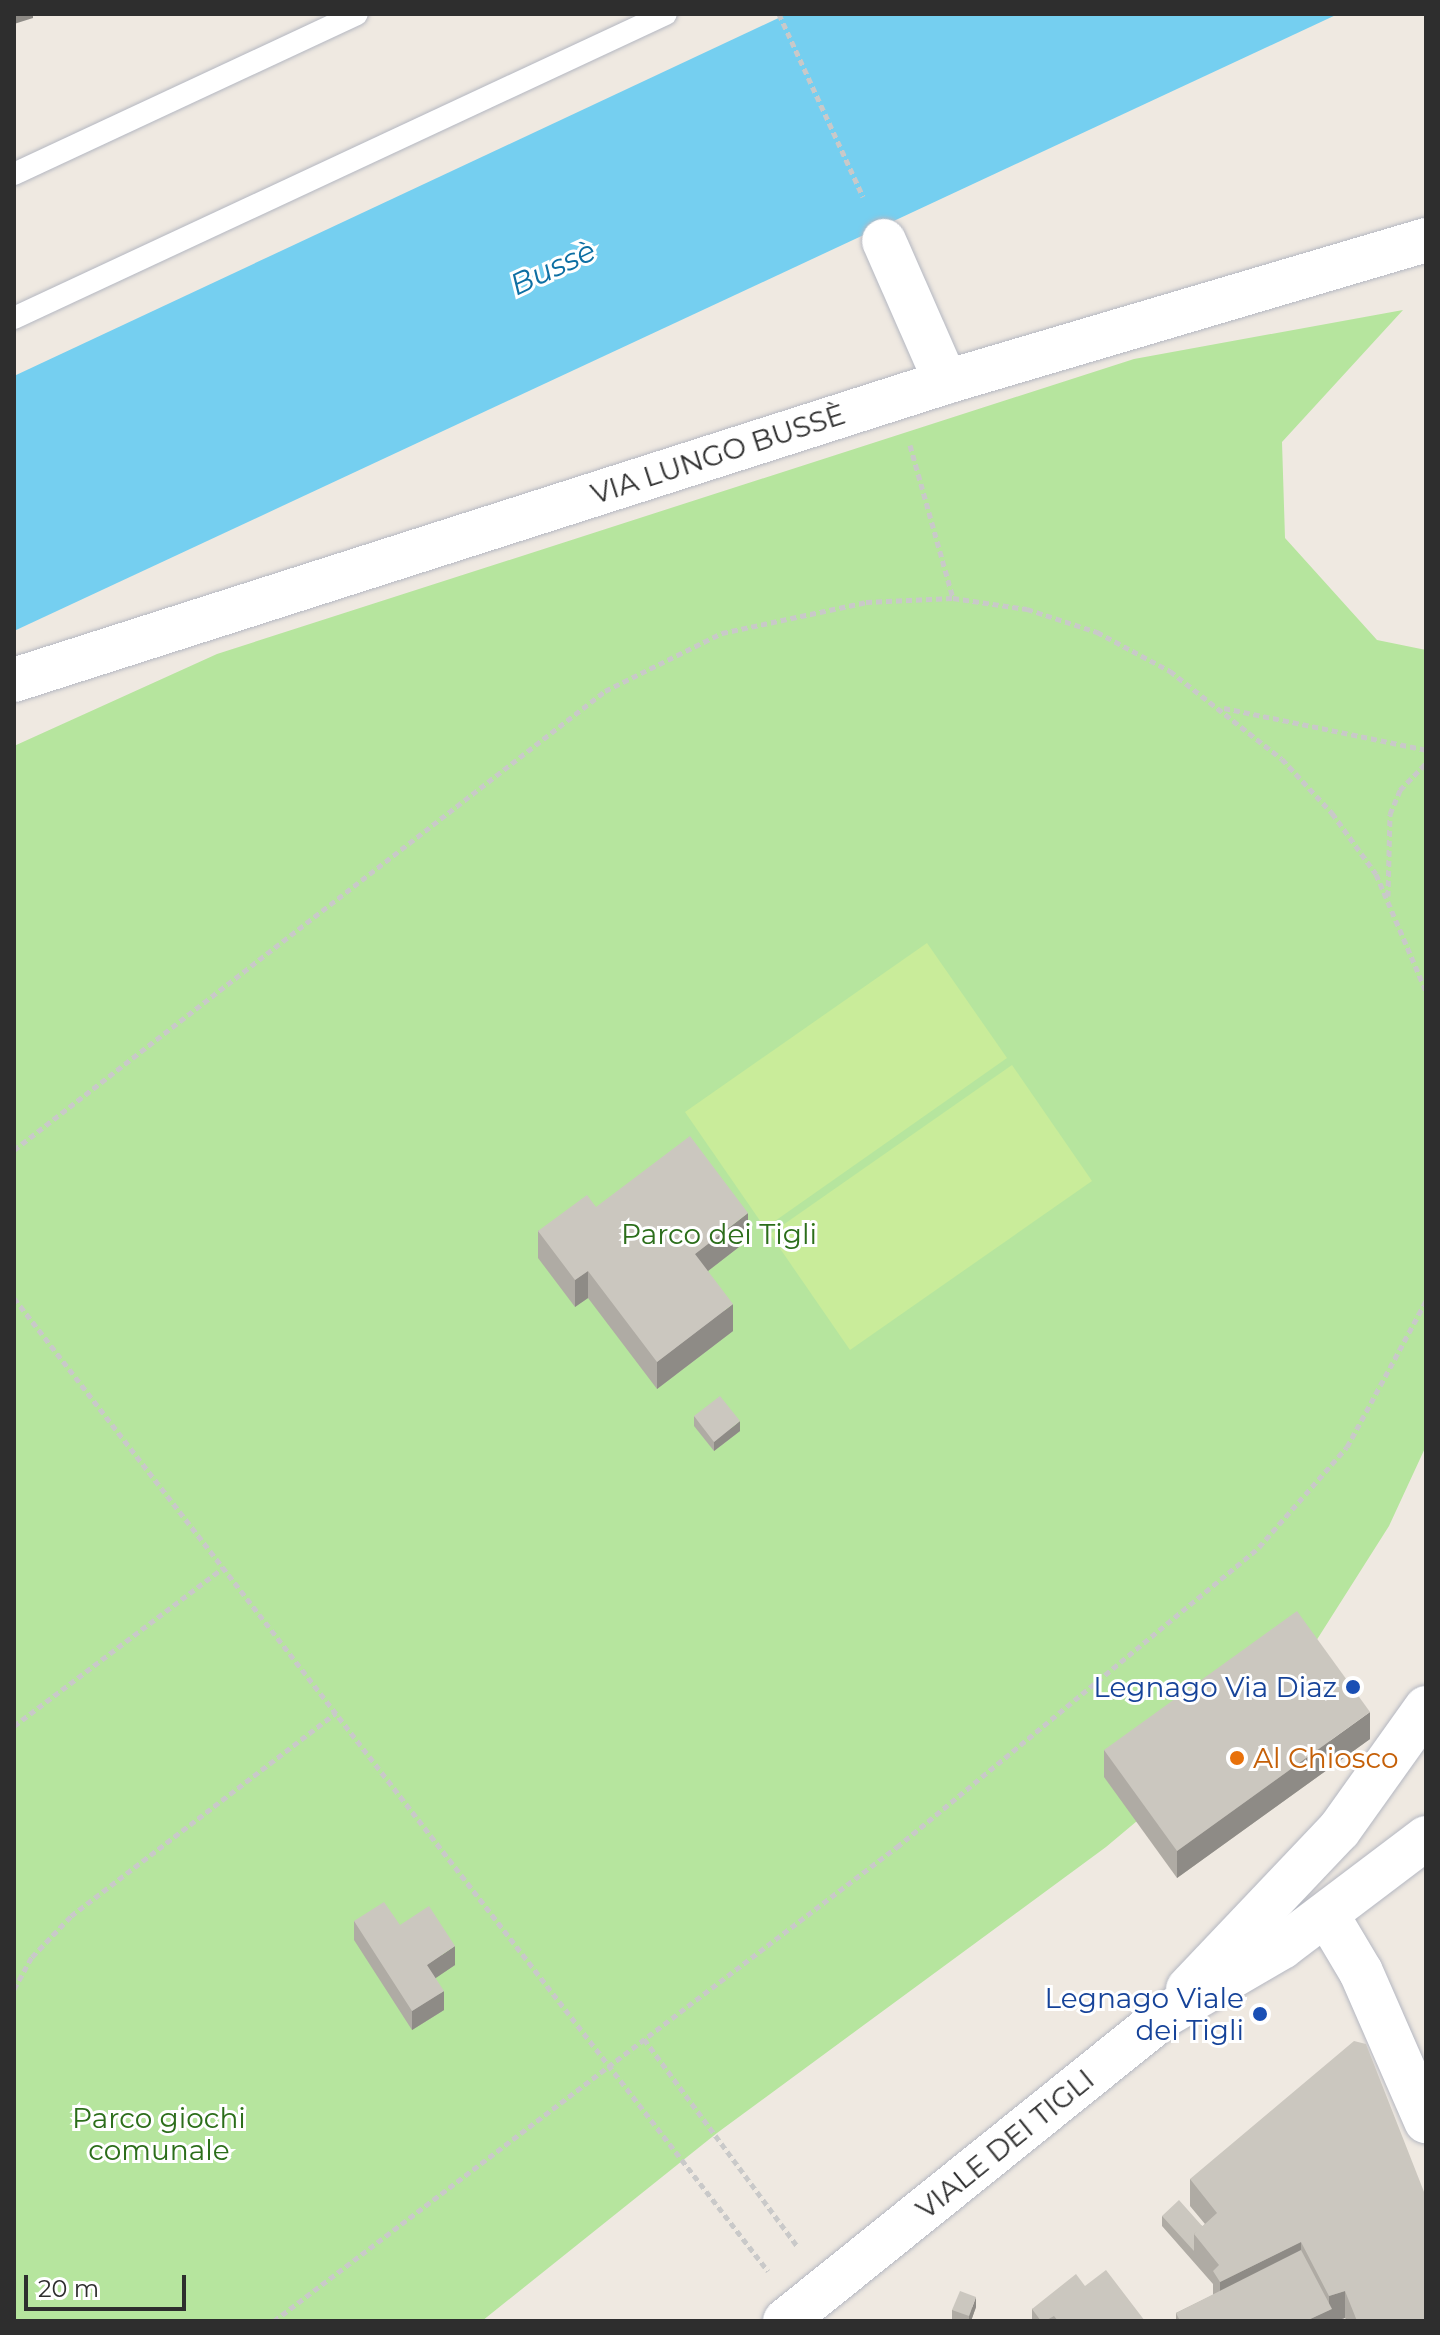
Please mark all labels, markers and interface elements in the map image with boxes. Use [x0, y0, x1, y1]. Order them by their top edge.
water label: Bussè [505, 233, 601, 303]
street label: VIA LUNGO BUSSÈ [587, 397, 849, 511]
park label: Parco dei Tigli [621, 1217, 817, 1251]
place label: Legnago Via Diaz [1093, 1670, 1337, 1704]
marker: Legnago Via Diaz [1344, 1678, 1362, 1696]
place label: Al Chiosco [1253, 1741, 1399, 1775]
marker: Al Chiosco [1228, 1749, 1246, 1767]
place label: Legnago Viale dei Tigli [1045, 1981, 1244, 2047]
marker: Legnago Viale dei Tigli [1251, 2005, 1269, 2023]
street label: VIALE DEI TIGLI [909, 2062, 1101, 2226]
park label: Parco giochi comunale [72, 2101, 246, 2167]
scale bar [28, 2259, 190, 2309]
text: 20 m [38, 2274, 99, 2303]

